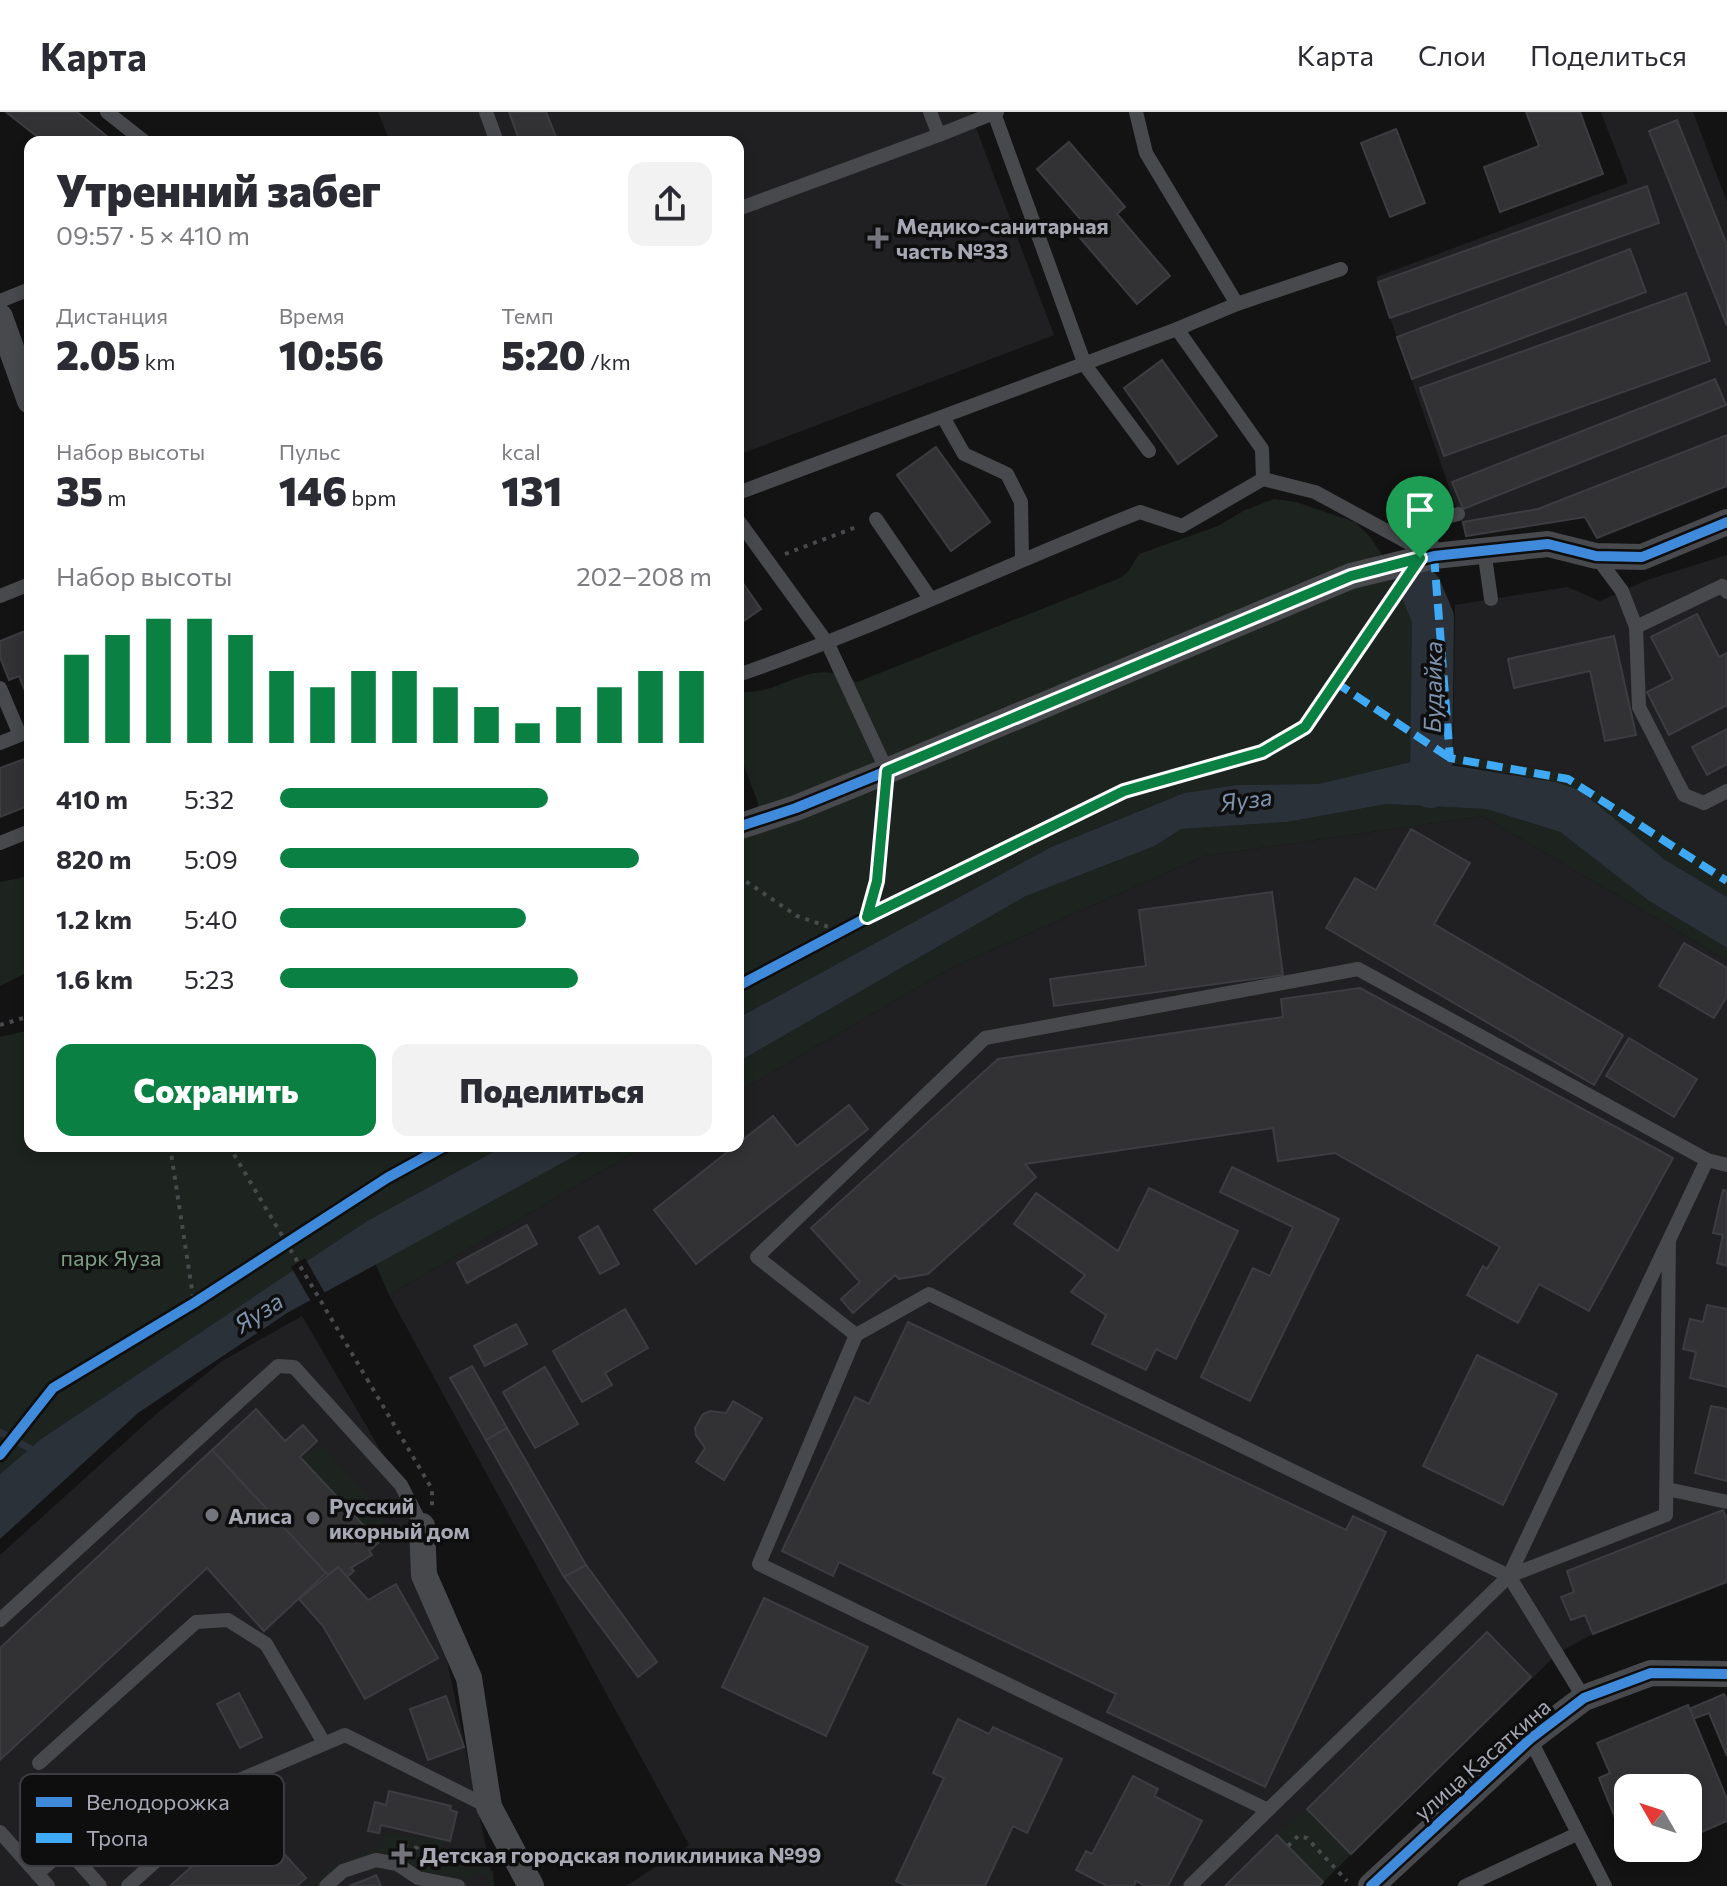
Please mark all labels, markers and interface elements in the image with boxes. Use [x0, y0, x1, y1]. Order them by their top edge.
text: Карта [40, 32, 147, 79]
text: Карта [1297, 38, 1374, 72]
text: Слои [1418, 38, 1486, 72]
text: Поделиться [1530, 38, 1687, 72]
text: Утренний забег [56, 162, 381, 216]
button: share [628, 162, 712, 246]
place label: Медико-санитарная часть №33 [896, 212, 1109, 264]
text: 09:57 · 5 × 410 m [56, 219, 250, 250]
marker: Медико-санитарная часть №33 [867, 227, 889, 249]
text: Дистанция [56, 302, 168, 329]
text: Время [279, 302, 345, 329]
text: Темп [501, 302, 554, 329]
text: 2.05 [56, 329, 140, 378]
text: 10:56 [279, 329, 384, 378]
text: 5:20 [501, 329, 586, 378]
text: km [140, 348, 176, 375]
text: /km [586, 348, 631, 375]
text: Набор высоты [56, 438, 205, 465]
text: Пульс [279, 438, 341, 465]
text: kcal [501, 438, 541, 465]
text: 35 [56, 465, 103, 514]
text: 146 [279, 465, 347, 514]
text: 131 [501, 465, 562, 514]
pin [1386, 476, 1454, 558]
text: m [103, 484, 127, 511]
text: bpm [347, 484, 397, 511]
icon: arrive [1398, 488, 1442, 532]
text: Набор высоты [56, 560, 232, 591]
text: 202–208 m [576, 560, 712, 591]
water label: Будайка [1417, 641, 1447, 733]
water label: Яуза [1217, 781, 1274, 817]
text: 410 m [56, 783, 128, 814]
text: 5:32 [184, 783, 234, 814]
text: 820 m [56, 843, 131, 874]
text: 5:09 [184, 843, 238, 874]
text: 1.2 km [56, 903, 132, 934]
text: 5:40 [184, 903, 238, 934]
text: 1.6 km [56, 963, 133, 994]
text: 5:23 [184, 963, 234, 994]
button: Сохранить [56, 1044, 376, 1136]
button: Поделиться [392, 1044, 712, 1136]
park label: парк Яуза [61, 1244, 161, 1271]
water label: Яуза [227, 1286, 288, 1339]
place label: Русский икорный дом [329, 1492, 470, 1544]
place label: Алиса [228, 1502, 292, 1529]
marker: Алиса [203, 1506, 221, 1524]
marker: Русский икорный дом [304, 1509, 322, 1527]
street label: улица Касаткина [1408, 1693, 1556, 1825]
legend [20, 1774, 284, 1866]
north arrow [1614, 1774, 1702, 1862]
map controls [1614, 1774, 1702, 1862]
text: Велодорожка [86, 1788, 230, 1815]
text: Тропа [86, 1824, 148, 1851]
place label: Детская городская поликлиника №99 [420, 1841, 821, 1868]
marker: Детская городская поликлиника №99 [391, 1843, 413, 1865]

